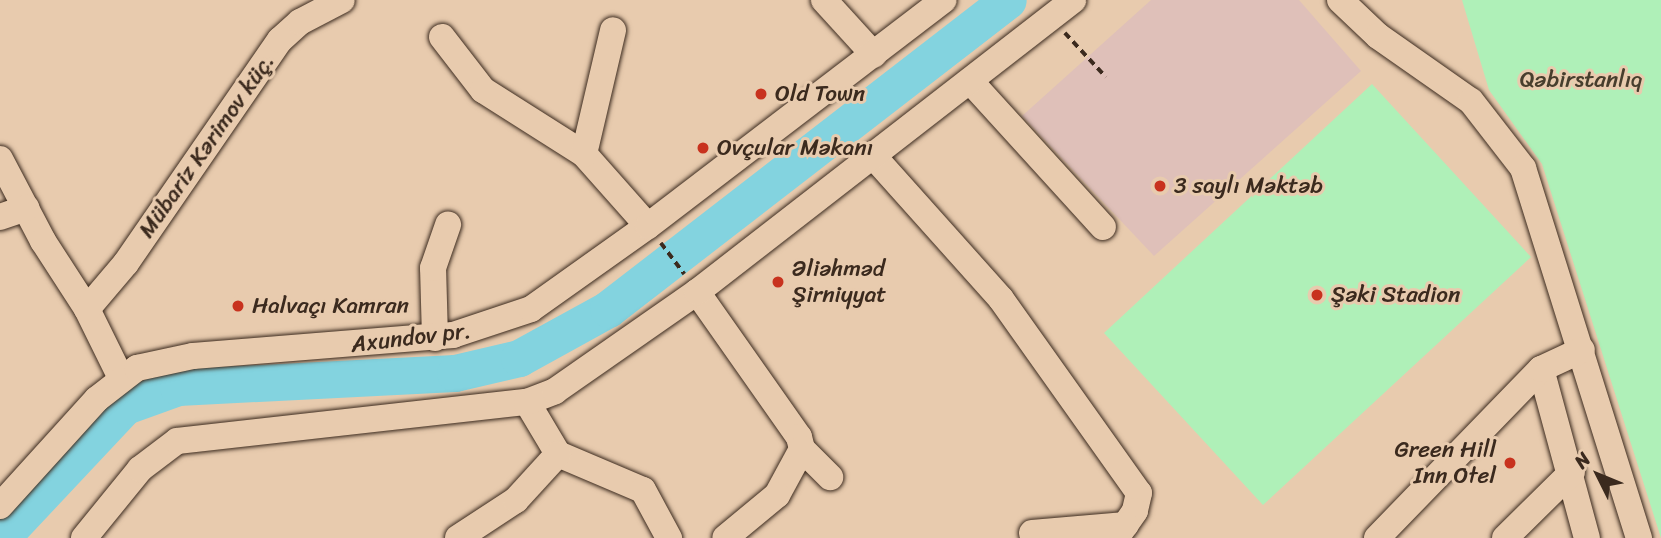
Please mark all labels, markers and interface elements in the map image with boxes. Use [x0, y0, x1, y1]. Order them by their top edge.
street label: Mübariz Kərimov küç. [133, 49, 281, 243]
park label: Qəbirstanlıq [1520, 66, 1642, 94]
place label: Old Town [775, 80, 865, 108]
marker: Old Town [753, 86, 769, 102]
place label: Ovçular Məkanı [717, 134, 873, 162]
marker: Ovçular Məkanı [695, 140, 711, 156]
place label: 3 saylı Məktəb [1174, 172, 1323, 200]
marker: 3 saylı Məktəb [1152, 178, 1168, 194]
place label: Əliəhməd Şirniyyat [792, 255, 886, 309]
marker: Əliəhməd Şirniyyat [770, 274, 786, 290]
place label: Şəki Stadion [1331, 281, 1460, 309]
marker: Şəki Stadion [1309, 287, 1325, 303]
place label: Halvaçı Kamran [252, 292, 409, 320]
marker: Halvaçı Kamran [230, 298, 246, 314]
street label: Axundov pr. [349, 317, 473, 359]
place label: Green Hill Inn Otel [1394, 436, 1496, 490]
north arrow [1563, 440, 1633, 510]
text: N [1566, 444, 1599, 476]
marker: Green Hill Inn Otel [1502, 455, 1518, 471]

